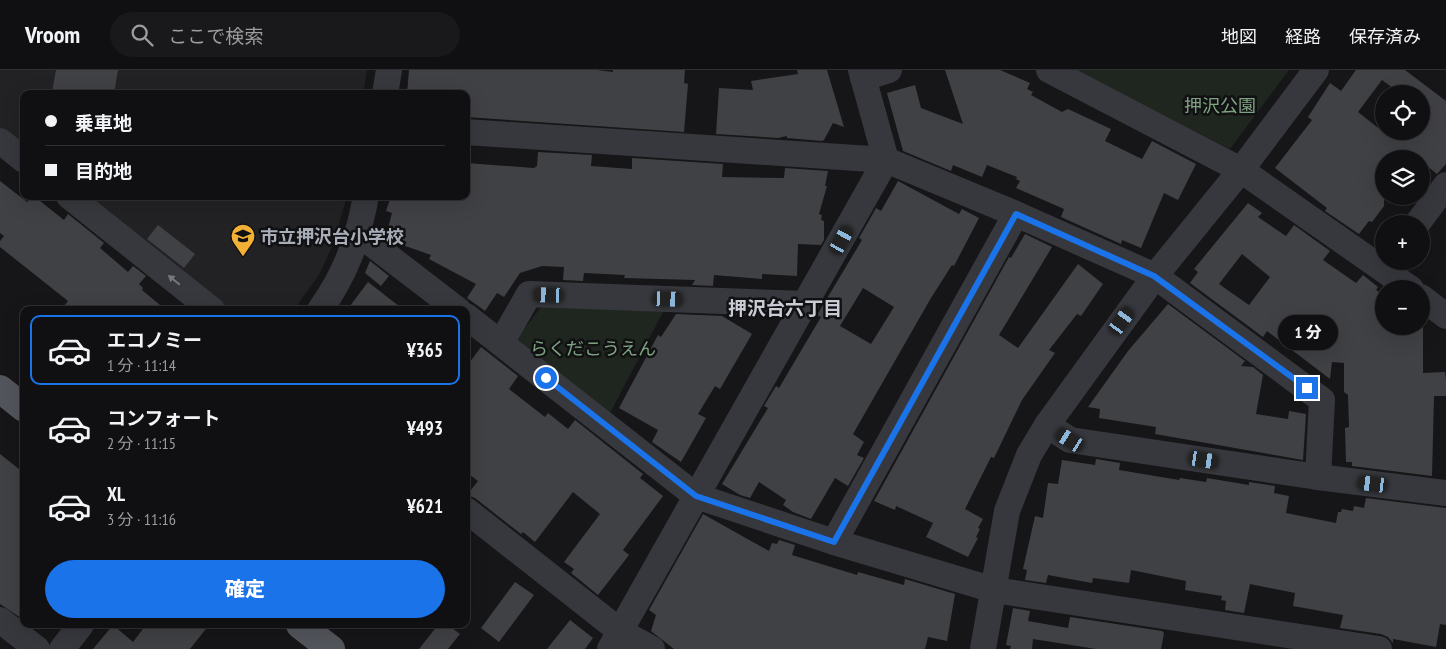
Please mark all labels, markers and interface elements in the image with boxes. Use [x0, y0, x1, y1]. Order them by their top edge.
search box [110, 12, 460, 57]
text: Vroom [25, 19, 80, 50]
icon: search [128, 21, 156, 49]
text: ここで検索 [168, 24, 263, 48]
text: 地図 [1221, 25, 1257, 48]
text: 経路 [1285, 25, 1321, 48]
text: 保存済み [1349, 25, 1421, 48]
map controls [1375, 85, 1430, 335]
button: locate [1375, 85, 1430, 140]
park label: 押沢公園 [1184, 94, 1256, 117]
text: 乗車地 [75, 111, 132, 135]
button: layers [1375, 150, 1430, 205]
text: 目的地 [75, 159, 132, 183]
button: + [1375, 215, 1430, 270]
school or university icon: 市立押沢台小学校 [230, 223, 256, 257]
car [828, 223, 855, 257]
place label: 市立押沢台小学校 [260, 225, 404, 248]
one-way arrow [168, 274, 181, 285]
button: − [1375, 280, 1430, 335]
car [533, 287, 564, 303]
car [652, 291, 683, 307]
district label: 押沢台六丁目 [728, 296, 842, 320]
car [1107, 304, 1136, 338]
callout: 1 分 [1277, 316, 1337, 350]
text: 1 分 [1295, 322, 1321, 342]
icon: car [47, 328, 92, 373]
text: エコノミー [107, 328, 202, 352]
park label: らくだこうえん [530, 337, 656, 360]
text: ¥365 [407, 338, 443, 362]
text: 1 分 · 11:14 [107, 355, 176, 375]
route start [535, 367, 557, 389]
route end [1296, 377, 1318, 399]
icon: car [47, 406, 92, 451]
text: コンフォート [107, 406, 220, 430]
text: ¥493 [407, 416, 443, 440]
car [1053, 426, 1086, 454]
text: 2 分 · 11:15 [107, 433, 176, 453]
car [1188, 450, 1219, 470]
car [1357, 475, 1388, 493]
text: XL [107, 482, 125, 506]
icon: car [47, 484, 92, 529]
text: ¥621 [407, 494, 443, 518]
text: 3 分 · 11:16 [107, 509, 176, 529]
button: 確定 [45, 560, 445, 618]

